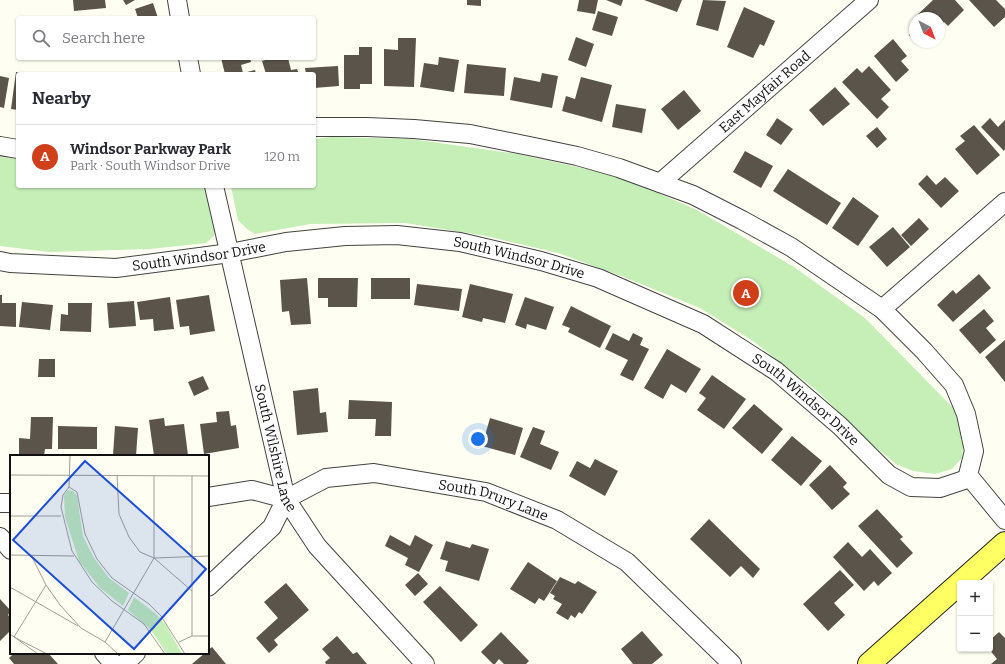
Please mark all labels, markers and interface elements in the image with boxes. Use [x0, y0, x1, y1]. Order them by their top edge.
north arrow [909, 12, 945, 48]
search box [16, 16, 316, 60]
icon: search [30, 27, 52, 49]
text: Search here [62, 29, 145, 47]
street label: East Mayfair Road [715, 47, 814, 136]
text: Nearby [32, 88, 91, 109]
text: Windsor Parkway Park [70, 140, 231, 158]
text: A [40, 149, 50, 164]
text: 120 m [264, 149, 300, 164]
text: Park · South Windsor Drive [70, 158, 230, 173]
street label: South Windsor Drive [453, 233, 587, 282]
street label: South Windsor Drive [131, 238, 267, 274]
pin: A [733, 278, 759, 308]
street label: South Windsor Drive [749, 349, 863, 449]
street label: South Wilshire Lane [251, 382, 300, 515]
your location [468, 429, 488, 449]
inset map [10, 455, 209, 654]
street label: South Drury Lane [437, 476, 551, 524]
map controls [957, 580, 993, 652]
button: + [957, 580, 993, 616]
button: − [957, 616, 993, 652]

